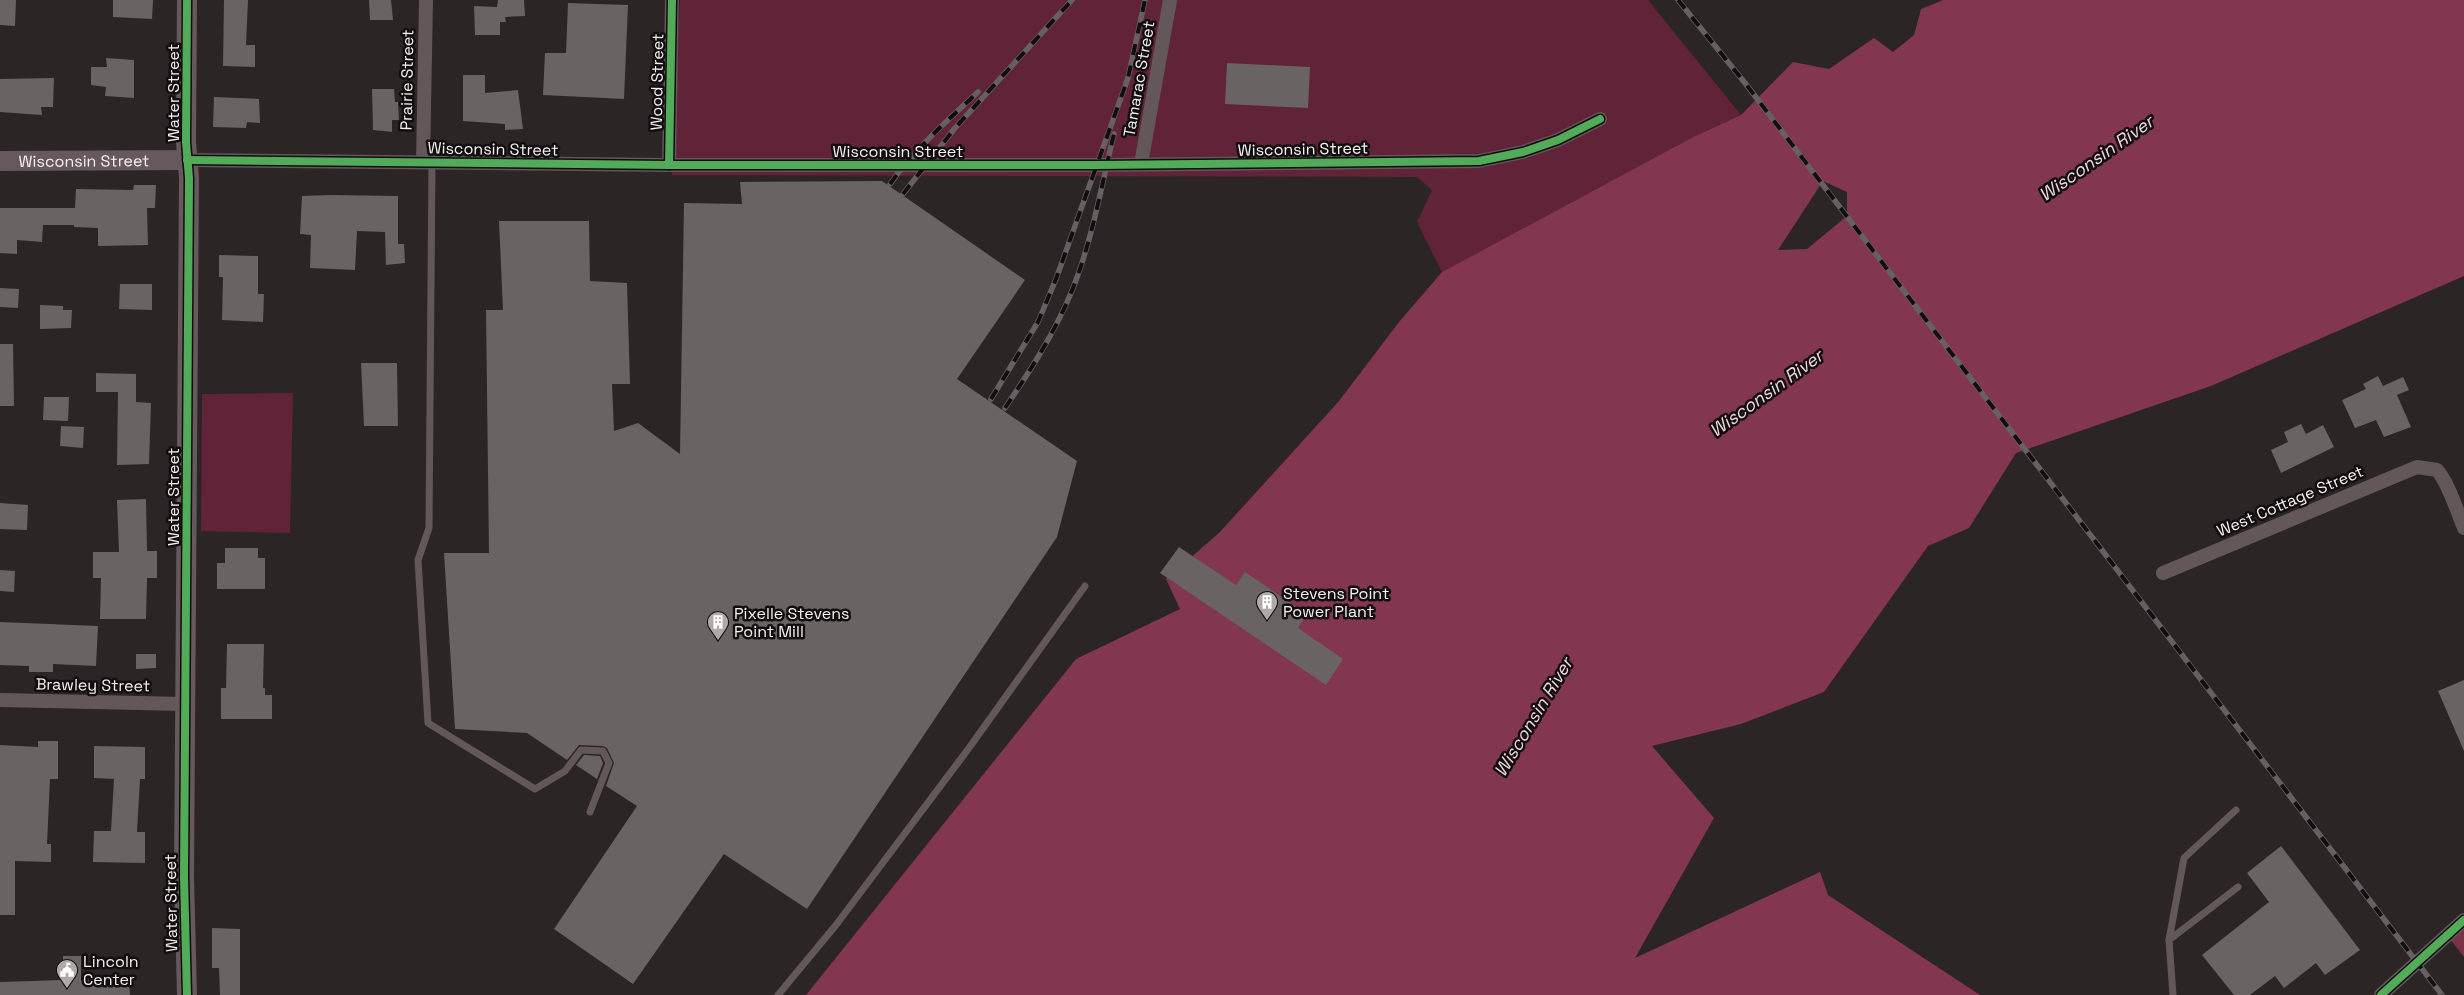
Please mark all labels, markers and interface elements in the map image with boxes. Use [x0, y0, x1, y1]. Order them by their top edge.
street label: Tamarac Street [1118, 19, 1160, 139]
street label: Prairie Street [396, 29, 418, 131]
street label: Wood Street [646, 33, 668, 131]
street label: Water Street [163, 44, 184, 142]
water label: Wisconsin River [2034, 109, 2160, 206]
street label: Wisconsin Street [427, 137, 559, 161]
street label: Wisconsin Street [1237, 137, 1369, 161]
street label: Wisconsin Street [833, 141, 963, 162]
street label: Wisconsin Street [18, 150, 150, 171]
water label: Wisconsin River [1705, 343, 1829, 442]
street label: Water Street [163, 448, 184, 546]
street label: West Cottage Street [2213, 461, 2367, 541]
place label: Stevens Point Power Plant [1283, 583, 1389, 622]
building icon: Stevens Point Power Plant [1255, 590, 1279, 621]
place label: Pixelle Stevens Point Mill [734, 603, 849, 642]
building icon: Pixelle Stevens Point Mill [706, 610, 730, 641]
water label: Wisconsin River [1488, 651, 1579, 781]
street label: Brawley Street [36, 674, 150, 696]
street label: Water Street [160, 854, 182, 952]
place label: Lincoln Center [83, 951, 139, 990]
public building icon: Lincoln Center [55, 958, 79, 989]

